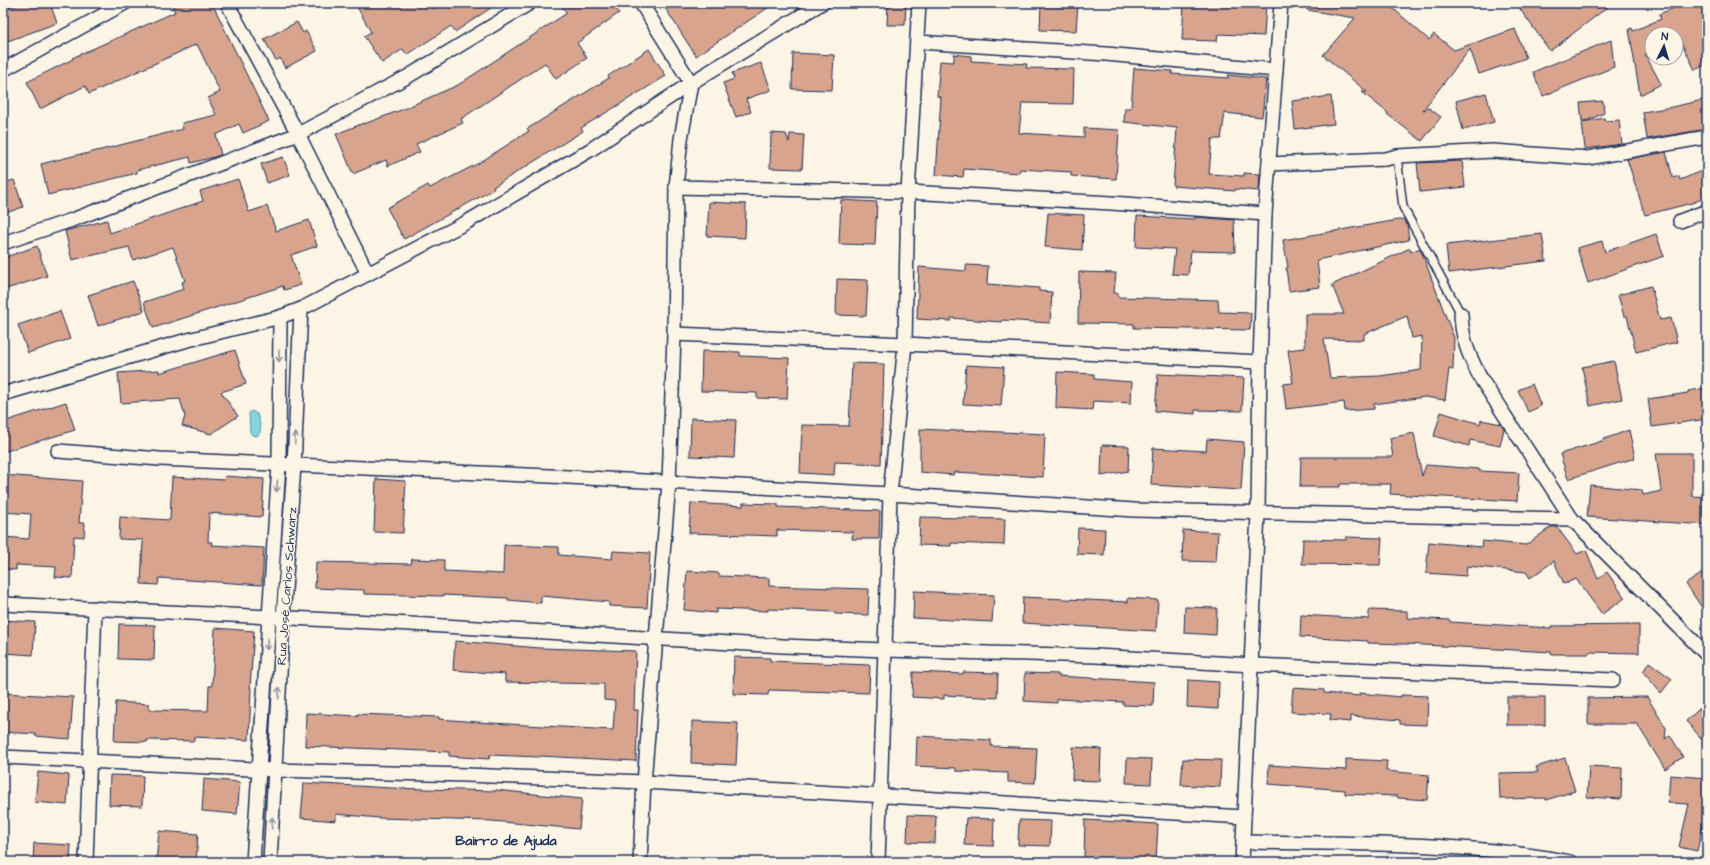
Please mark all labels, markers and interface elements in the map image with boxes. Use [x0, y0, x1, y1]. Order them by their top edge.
north arrow [1644, 26, 1684, 66]
text: N [1661, 29, 1669, 44]
one-way arrow [275, 349, 283, 362]
one-way arrow [292, 432, 299, 445]
one-way arrow [274, 479, 281, 492]
street label: Rua José Carlos Schwarz [272, 506, 302, 666]
one-way arrow [263, 637, 271, 650]
one-way arrow [275, 687, 283, 700]
one-way arrow [268, 817, 276, 830]
district label: Bairro de Ajuda [455, 831, 558, 851]

